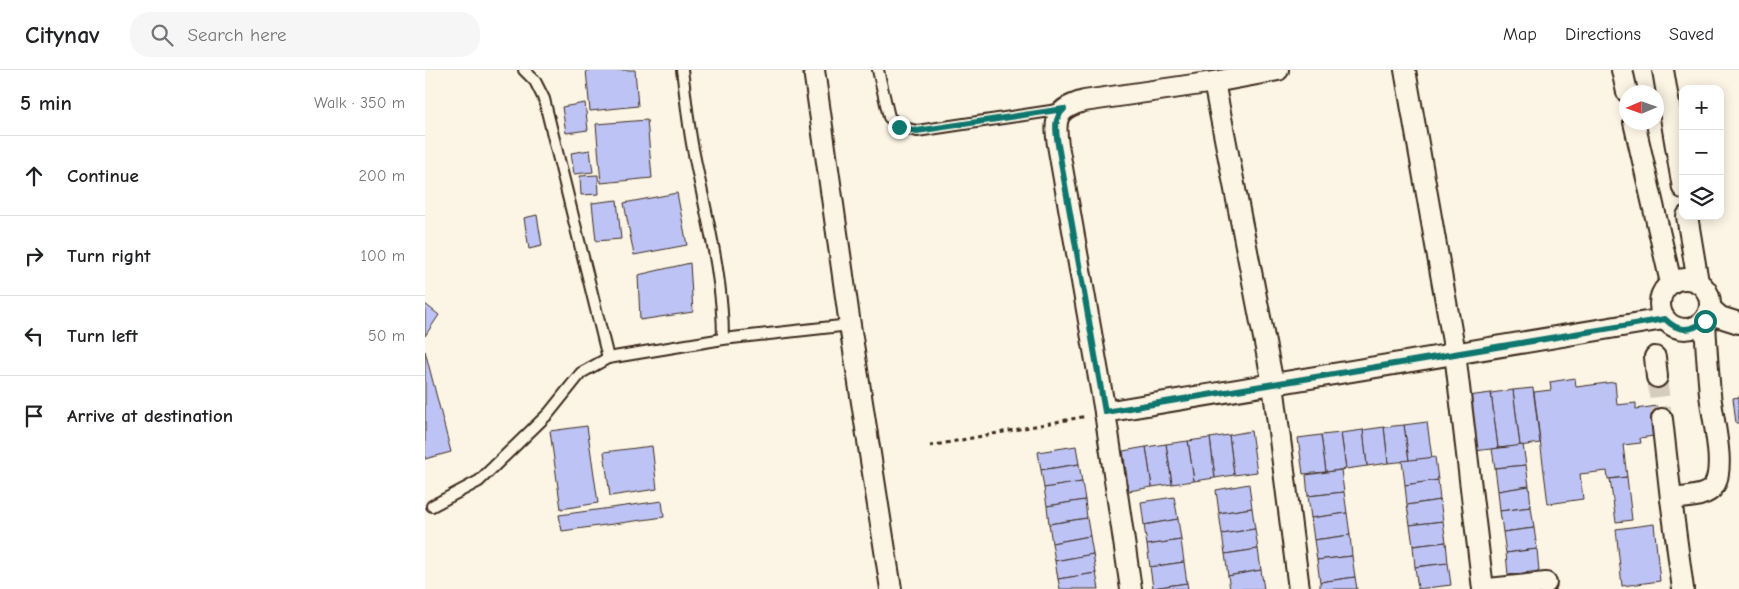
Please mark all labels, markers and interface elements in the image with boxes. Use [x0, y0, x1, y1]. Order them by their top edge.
search box [130, 12, 480, 57]
text: Citynav [25, 21, 100, 49]
icon: search [148, 21, 176, 49]
text: Search here [188, 24, 286, 46]
text: Map [1503, 24, 1537, 45]
text: Directions [1565, 24, 1641, 45]
text: Saved [1669, 24, 1714, 45]
north arrow [1619, 85, 1664, 130]
map controls [1679, 85, 1724, 220]
button: + [1679, 85, 1724, 130]
text: 5 min [20, 91, 72, 115]
text: Walk · 350 m [314, 94, 405, 112]
route end [888, 116, 911, 139]
button: − [1679, 130, 1724, 175]
icon: ahead [20, 162, 48, 190]
text: Continue [67, 165, 139, 187]
text: 200 m [359, 167, 405, 185]
button: layers [1679, 175, 1724, 220]
icon: right [20, 242, 48, 270]
text: Turn right [67, 245, 151, 267]
text: 100 m [361, 247, 405, 265]
route start [1694, 310, 1717, 333]
icon: left [20, 322, 48, 350]
text: Turn left [67, 325, 138, 347]
text: 50 m [368, 327, 405, 345]
icon: arrive [20, 402, 48, 430]
text: Arrive at destination [67, 405, 233, 427]

